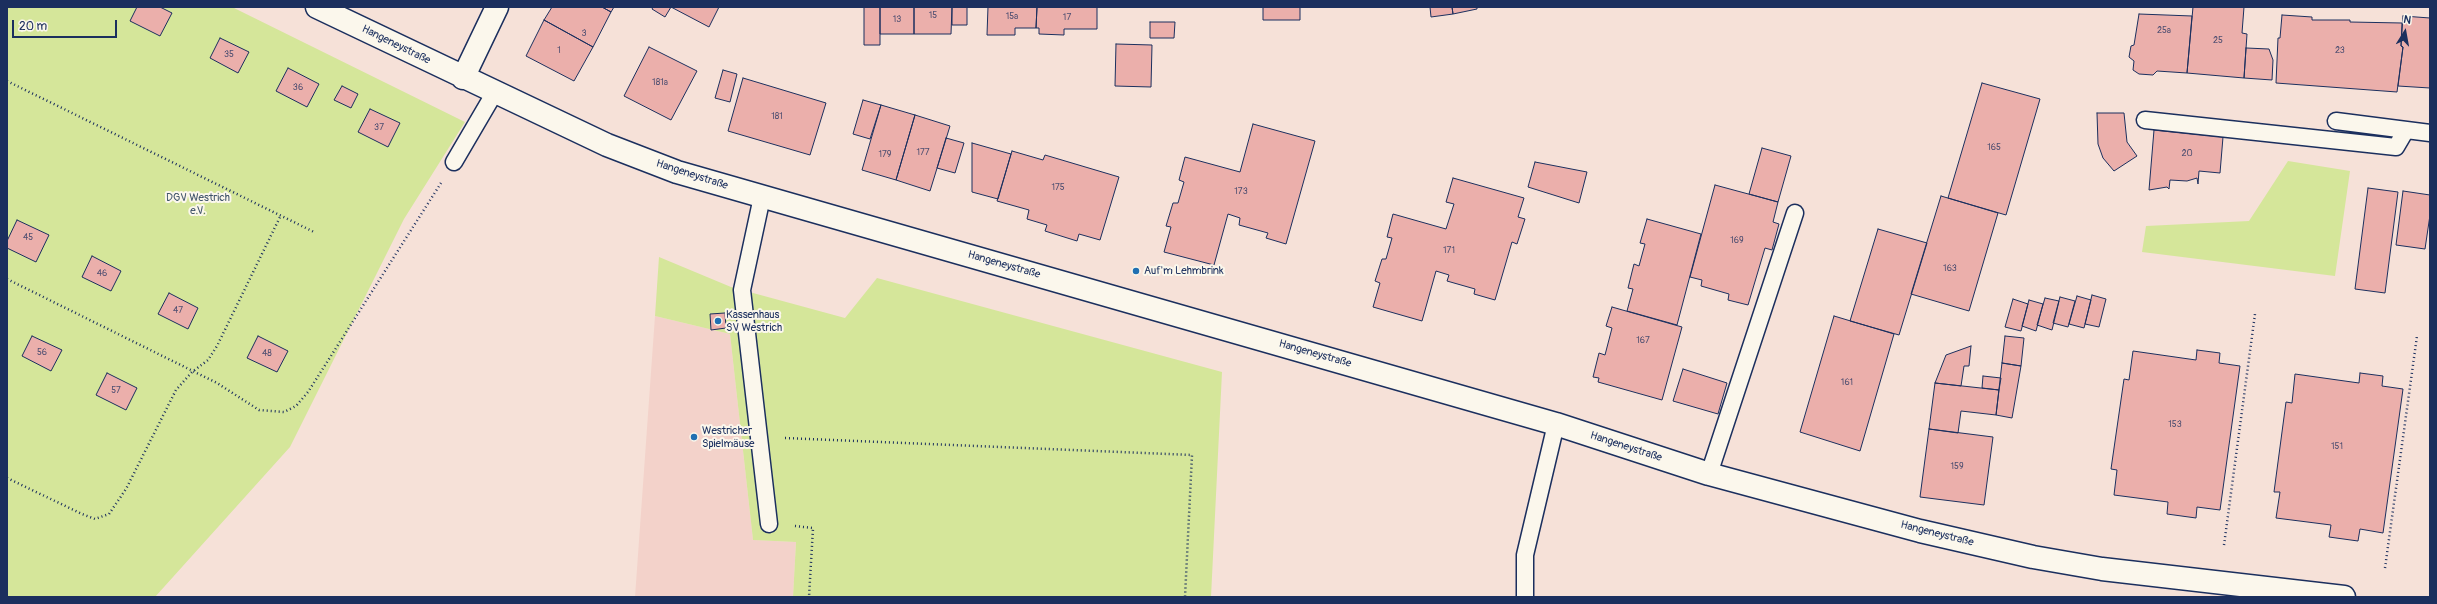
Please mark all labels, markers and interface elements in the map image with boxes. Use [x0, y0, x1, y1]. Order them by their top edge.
house number: 15 [929, 11, 937, 21]
scale bar [14, 12, 119, 38]
house number: 15a [1006, 12, 1018, 22]
north arrow [2385, 12, 2425, 52]
house number: 17 [1063, 13, 1071, 23]
text: N [2402, 13, 2412, 27]
house number: 13 [893, 15, 901, 25]
text: 20 m [19, 19, 47, 34]
street label: Hangeneystraße [359, 23, 433, 67]
house number: 25a [2157, 26, 2171, 36]
house number: 3 [581, 29, 587, 39]
house number: 25 [2213, 36, 2223, 46]
house number: 1 [557, 46, 561, 56]
house number: 23 [2335, 46, 2345, 56]
house number: 35 [224, 50, 234, 60]
house number: 181a [652, 78, 668, 88]
house number: 36 [293, 83, 303, 93]
house number: 181 [771, 112, 783, 122]
house number: 37 [374, 123, 384, 133]
house number: 165 [1987, 143, 2001, 153]
house number: 177 [916, 148, 930, 158]
house number: 20 [2181, 149, 2193, 159]
house number: 179 [879, 150, 891, 160]
street label: Hangeneystraße [654, 157, 730, 193]
house number: 175 [1051, 183, 1065, 193]
house number: 173 [1234, 187, 1248, 197]
park label: DGV Westrich e.V. [166, 191, 230, 217]
house number: 45 [23, 233, 33, 243]
house number: 169 [1730, 236, 1744, 246]
house number: 171 [1443, 246, 1455, 256]
street label: Hangeneystraße [966, 248, 1042, 282]
place label: Auf'm Lehmbrink [1144, 264, 1224, 278]
house number: 163 [1943, 264, 1957, 274]
marker: Auf'm Lehmbrink [1131, 266, 1141, 276]
house number: 46 [97, 269, 107, 279]
house number: 47 [173, 306, 183, 316]
place label: Kassenhaus SV Westrich [726, 308, 782, 334]
marker: Kassenhaus SV Westrich [713, 316, 723, 326]
house number: 167 [1636, 336, 1650, 346]
street label: Hangeneystraße [1277, 337, 1353, 371]
house number: 56 [37, 348, 47, 358]
house number: 48 [262, 349, 272, 359]
house number: 161 [1841, 378, 1853, 388]
house number: 57 [111, 386, 121, 396]
house number: 153 [2168, 420, 2182, 430]
place label: Westricher Spielmäuse [702, 424, 754, 450]
street label: Hangeneystraße [1588, 429, 1664, 465]
marker: Westricher Spielmäuse [689, 432, 699, 442]
house number: 151 [2331, 442, 2343, 452]
house number: 159 [1950, 462, 1964, 472]
street label: Hangeneystraße [1899, 519, 1975, 549]

